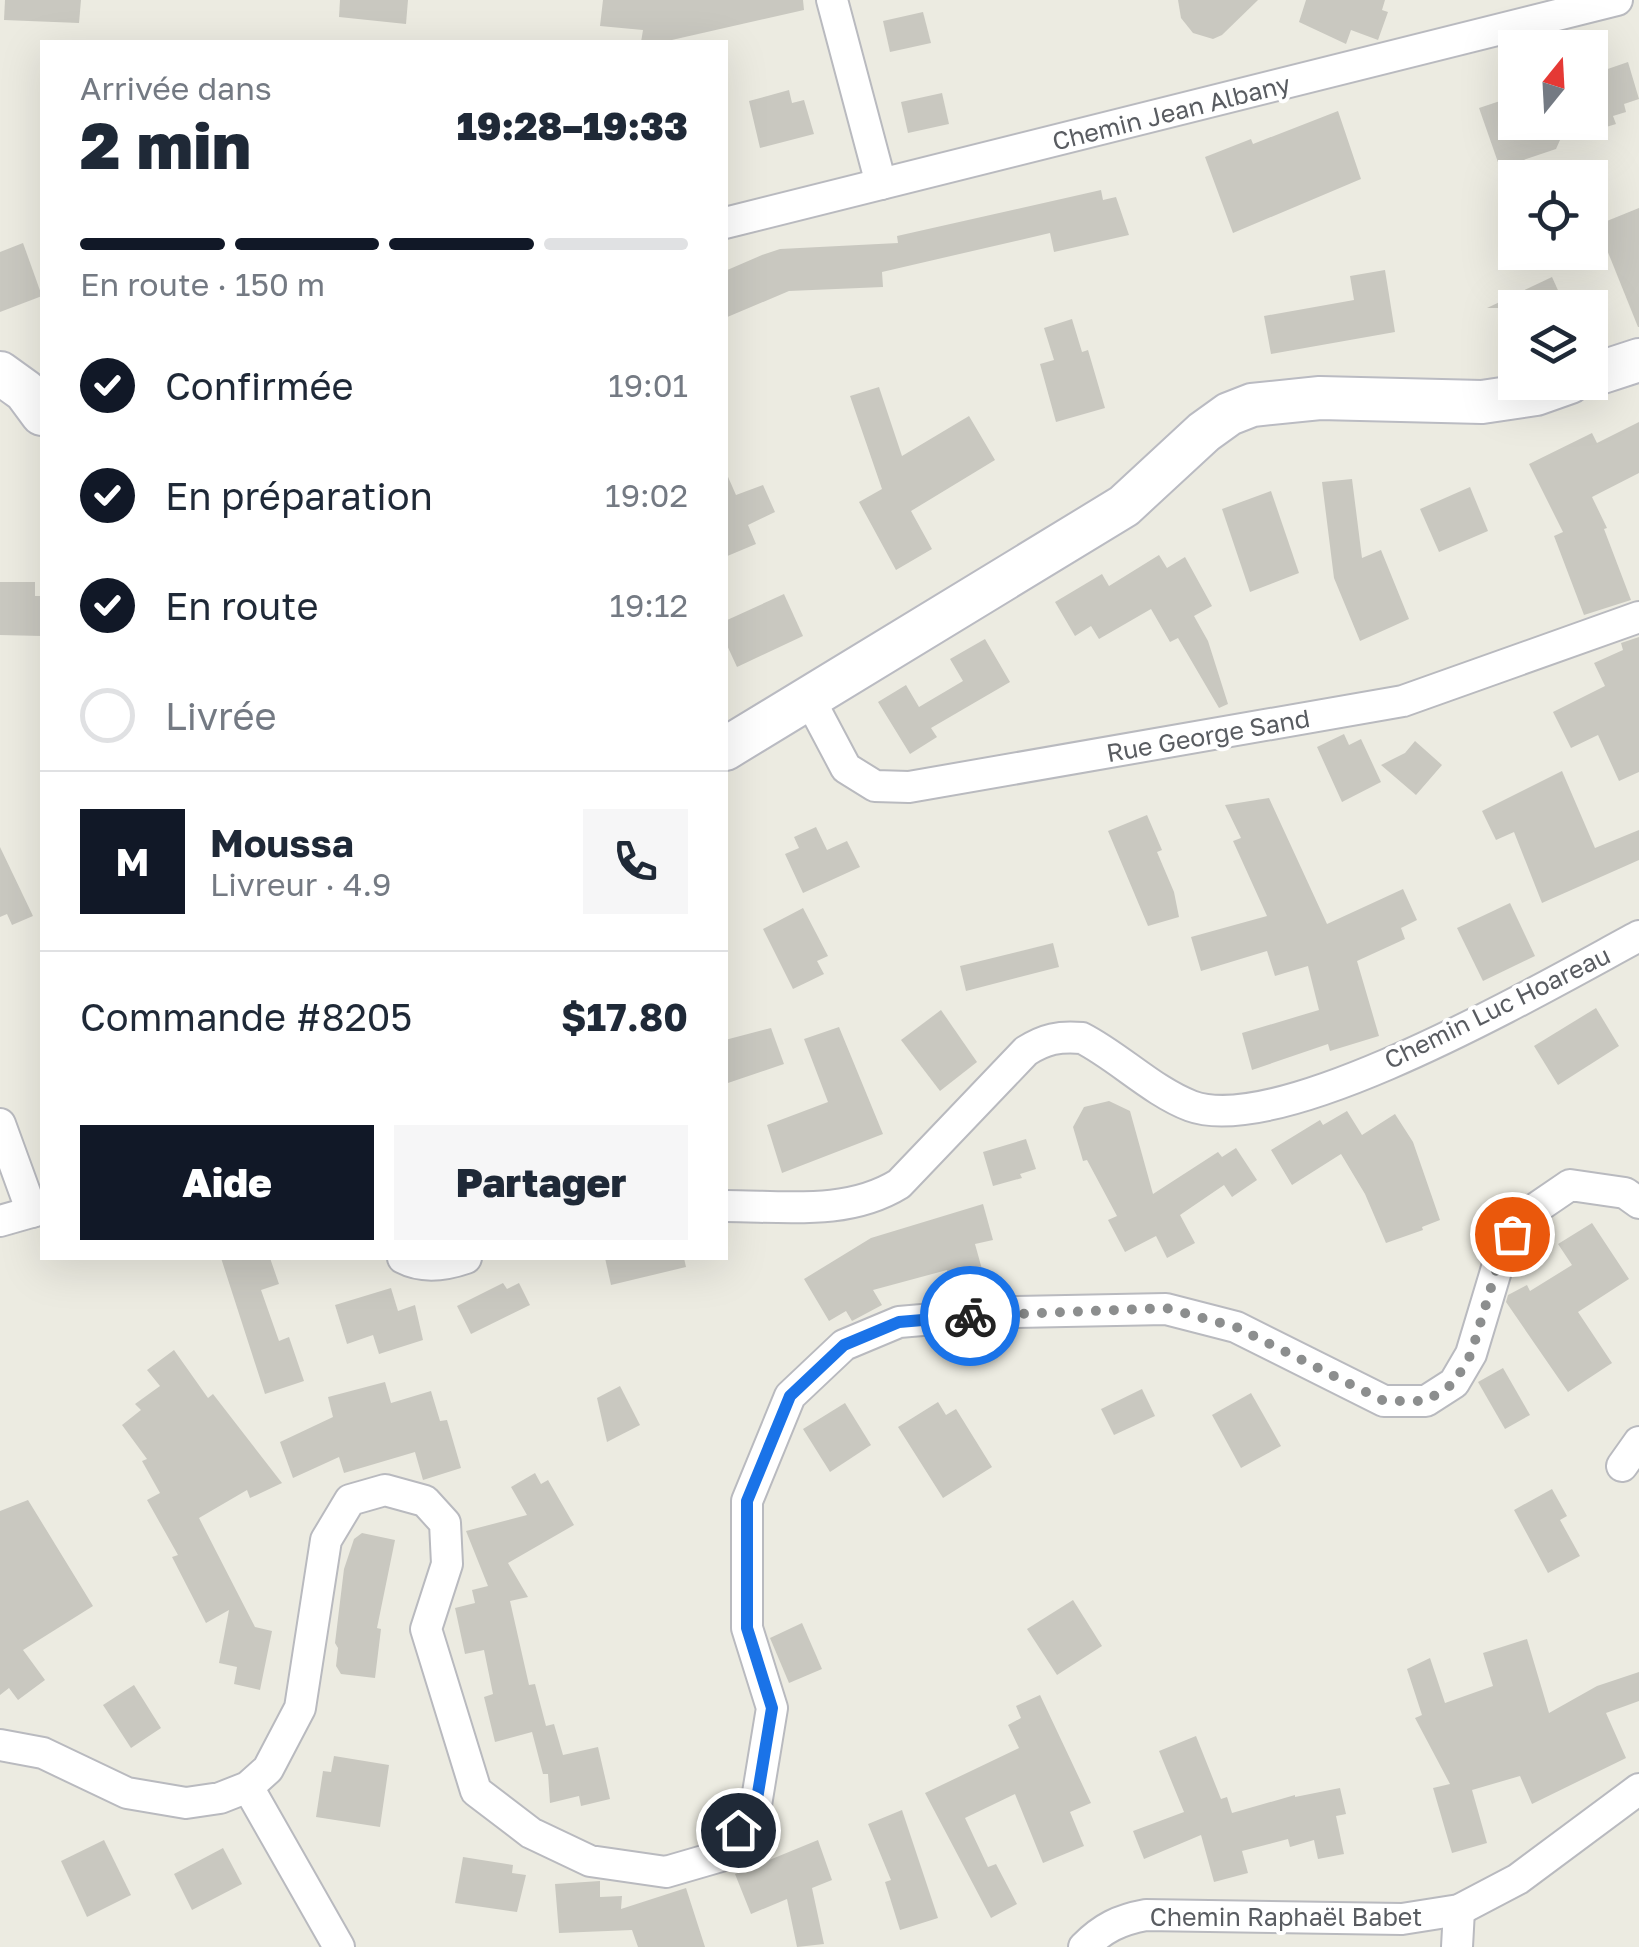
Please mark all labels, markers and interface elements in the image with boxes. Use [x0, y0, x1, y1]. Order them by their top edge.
north arrow [1498, 30, 1608, 140]
map controls [1498, 30, 1608, 400]
street label: Chemin Jean Albany [1049, 67, 1293, 157]
text: Arrivée dans [80, 69, 272, 107]
text: 19:28–19:33 [457, 103, 688, 148]
text: 2 min [80, 105, 251, 183]
button: locate [1498, 160, 1608, 270]
text: En route · 150 m [80, 265, 325, 303]
button: layers [1498, 290, 1608, 400]
icon: check [80, 358, 135, 413]
text: Confirmée [165, 363, 354, 408]
text: 19:01 [608, 366, 688, 404]
icon: check [80, 468, 135, 523]
text: En préparation [165, 473, 433, 518]
text: 19:02 [605, 476, 688, 514]
icon: check [80, 578, 135, 633]
text: En route [165, 583, 319, 628]
text: 19:12 [609, 586, 688, 624]
text: Livrée [165, 693, 277, 738]
street label: Rue George Sand [1104, 702, 1312, 768]
button: phone [583, 809, 688, 914]
text: Moussa [210, 820, 354, 865]
text: M [116, 839, 149, 884]
text: Livreur · 4.9 [210, 865, 391, 903]
street label: Chemin Luc Hoareau [1379, 939, 1615, 1075]
text: Commande #8205 [80, 994, 412, 1039]
text: $17.80 [561, 994, 688, 1039]
button: Aide [80, 1125, 374, 1240]
button: Partager [394, 1125, 688, 1240]
pin [1470, 1192, 1555, 1277]
icon: bag [1485, 1207, 1540, 1262]
courier [920, 1266, 1020, 1366]
icon: bike [943, 1289, 998, 1344]
pin [696, 1788, 781, 1873]
icon: home [711, 1803, 766, 1858]
street label: Chemin Raphaël Babet [1150, 1901, 1422, 1932]

